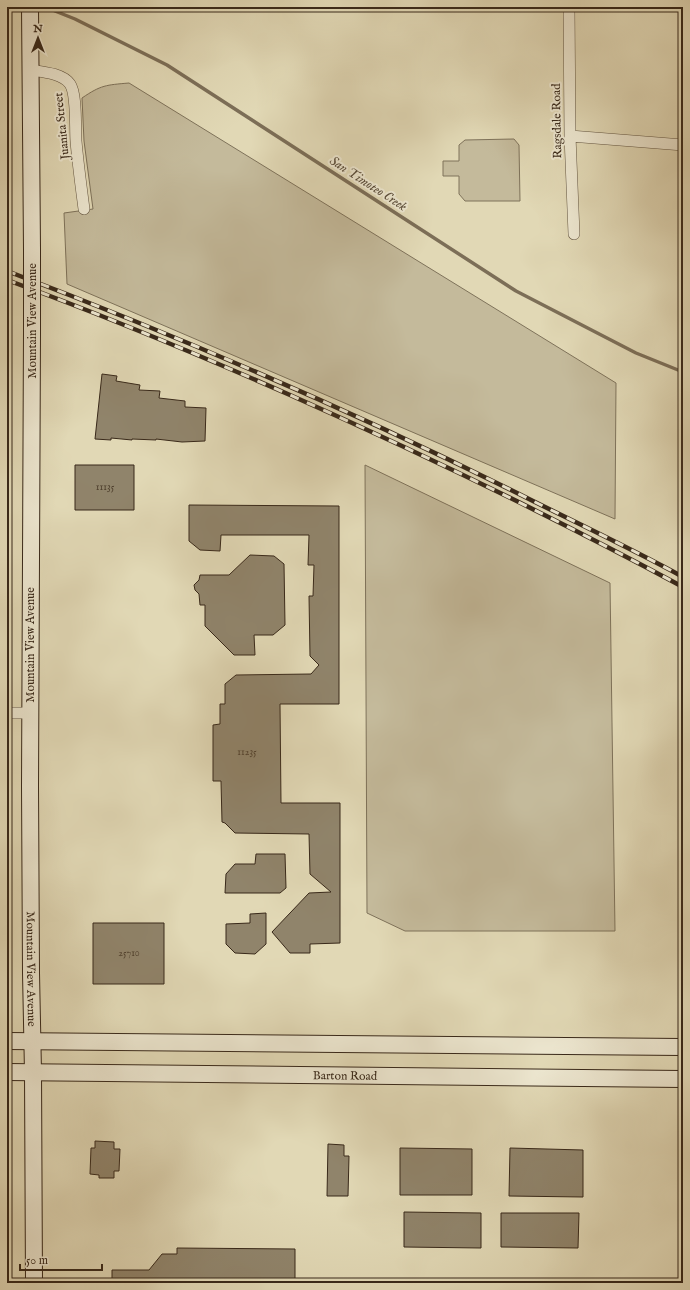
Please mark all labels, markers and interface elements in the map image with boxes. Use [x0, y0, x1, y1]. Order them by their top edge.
north arrow [18, 18, 58, 58]
text: N [32, 22, 43, 36]
street label: Ragsdale Road [549, 83, 565, 159]
street label: Juanita Street [51, 92, 74, 162]
water label: San Timoteo Creek [326, 153, 411, 216]
street label: Mountain View Avenue [25, 263, 40, 379]
house number: 11135 [96, 481, 115, 494]
street label: Mountain View Avenue [23, 587, 38, 703]
house number: 11235 [237, 746, 257, 759]
street label: Mountain View Avenue [23, 911, 40, 1027]
house number: 25710 [118, 947, 140, 960]
street label: Barton Road [313, 1068, 378, 1083]
scale bar [20, 1246, 102, 1272]
text: 50 m [26, 1253, 48, 1268]

